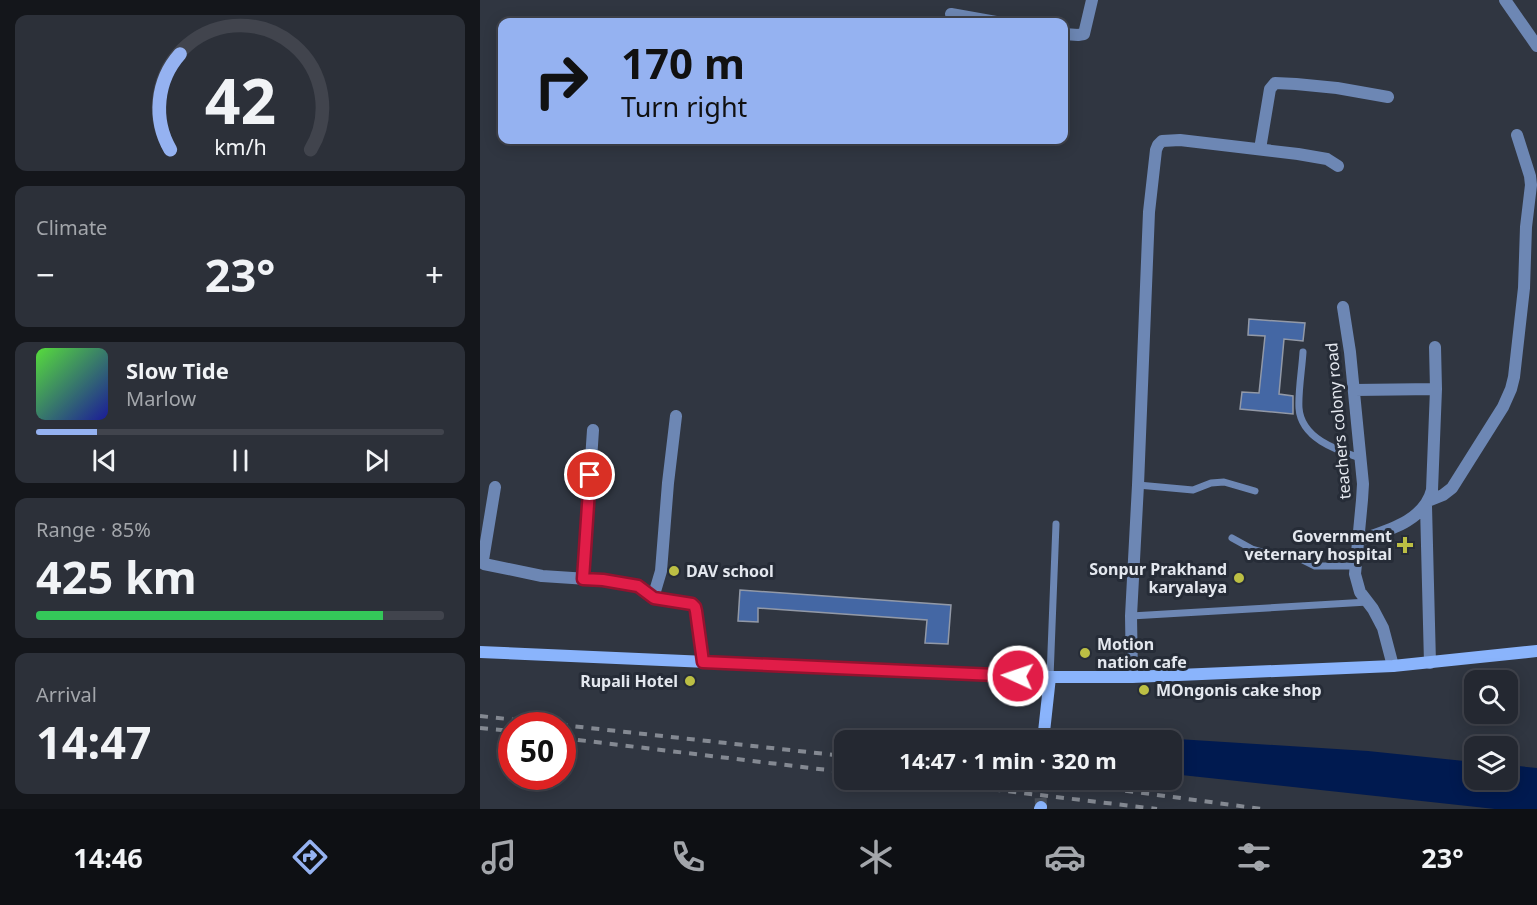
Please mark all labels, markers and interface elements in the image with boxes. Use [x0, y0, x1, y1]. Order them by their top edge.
text: 170 m [621, 34, 745, 91]
icon: right [522, 42, 600, 120]
text: 42 [204, 57, 276, 142]
text: Turn right [621, 88, 747, 125]
text: km/h [214, 132, 266, 161]
text: Climate [36, 214, 107, 241]
text: 23° [205, 244, 275, 305]
text: − [36, 252, 55, 297]
text: + [425, 252, 444, 297]
street label: teachers colony road [1320, 342, 1356, 500]
text: Slow Tide [126, 355, 229, 385]
text: Marlow [126, 385, 196, 412]
icon: previous [88, 444, 121, 477]
icon: pause [224, 444, 257, 477]
icon: next [360, 444, 393, 477]
pin [564, 449, 615, 500]
icon: arrive [573, 458, 606, 491]
text: Range · 85% [36, 516, 151, 543]
place label: Government veternary hospital [1245, 525, 1392, 565]
marker: Government veternary hospital [1396, 536, 1414, 554]
text: 425 km [36, 546, 197, 607]
place label: Sonpur Prakhand karyalaya [1089, 558, 1227, 598]
place label: DAV school [686, 560, 774, 582]
marker: DAV school [667, 564, 681, 578]
marker: Sonpur Prakhand karyalaya [1232, 571, 1246, 585]
place label: Motion nation cafe [1097, 633, 1187, 673]
position arrow [986, 644, 1050, 708]
marker: Motion nation cafe [1078, 646, 1092, 660]
place label: Rupali Hotel [580, 670, 678, 692]
map controls [1464, 670, 1518, 790]
button: search [1464, 670, 1518, 724]
marker: Rupali Hotel [683, 674, 697, 688]
place label: MOngonis cake shop [1156, 679, 1322, 701]
text: Arrival [36, 681, 97, 708]
marker: MOngonis cake shop [1137, 683, 1151, 697]
text: 14:47 [36, 711, 152, 772]
speed limit sign: 50 [498, 712, 576, 790]
button: layers [1464, 736, 1518, 790]
text: 14:47 · 1 min · 320 m [899, 745, 1117, 775]
icon: directions [289, 836, 331, 878]
icon: music [478, 836, 520, 878]
icon: phone [667, 836, 709, 878]
icon: climate [855, 836, 897, 878]
icon: car [1044, 836, 1086, 878]
icon: filters [1233, 836, 1275, 878]
text: 14:46 [73, 839, 143, 876]
text: 23° [1421, 839, 1464, 876]

